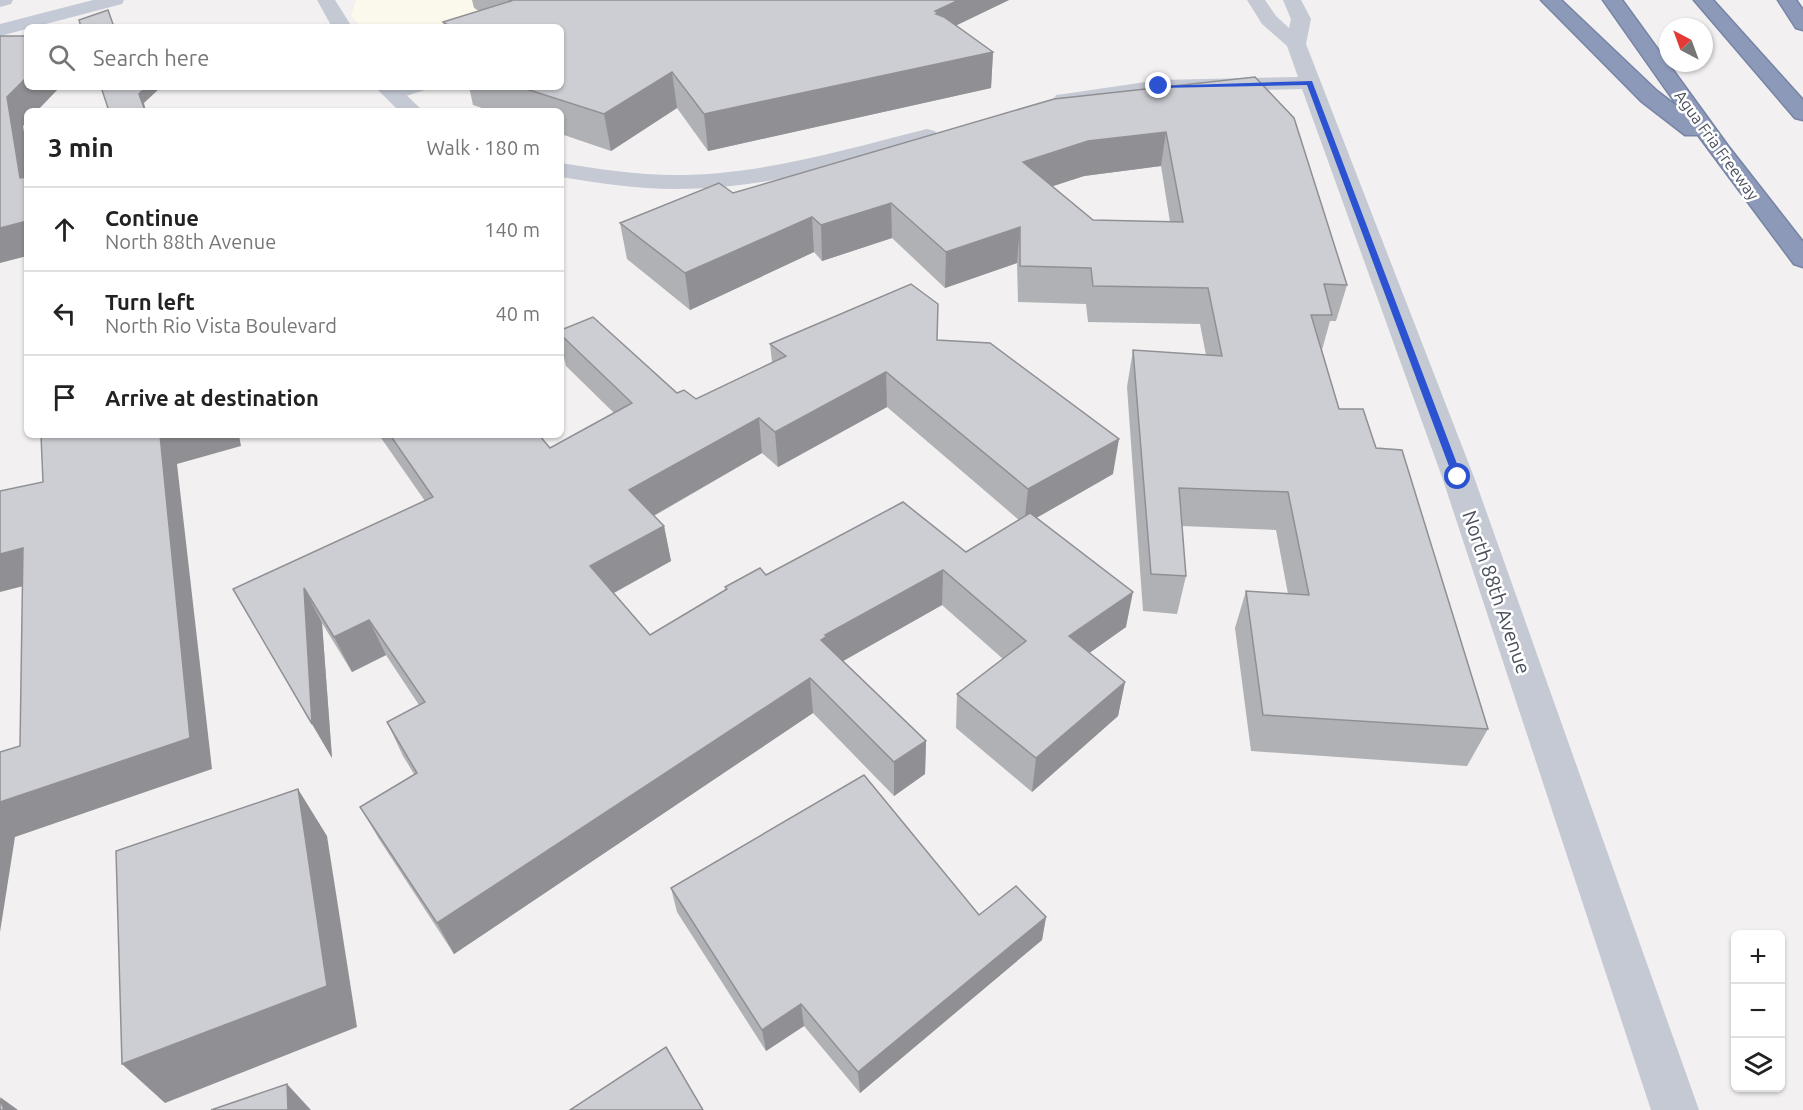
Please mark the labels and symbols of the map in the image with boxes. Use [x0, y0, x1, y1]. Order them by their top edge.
north arrow [1659, 18, 1713, 72]
route end [1145, 72, 1171, 98]
street label: Agua Fria Freeway [1671, 87, 1763, 203]
route start [1444, 463, 1470, 489]
street label: North 88th Avenue [1458, 507, 1536, 677]

